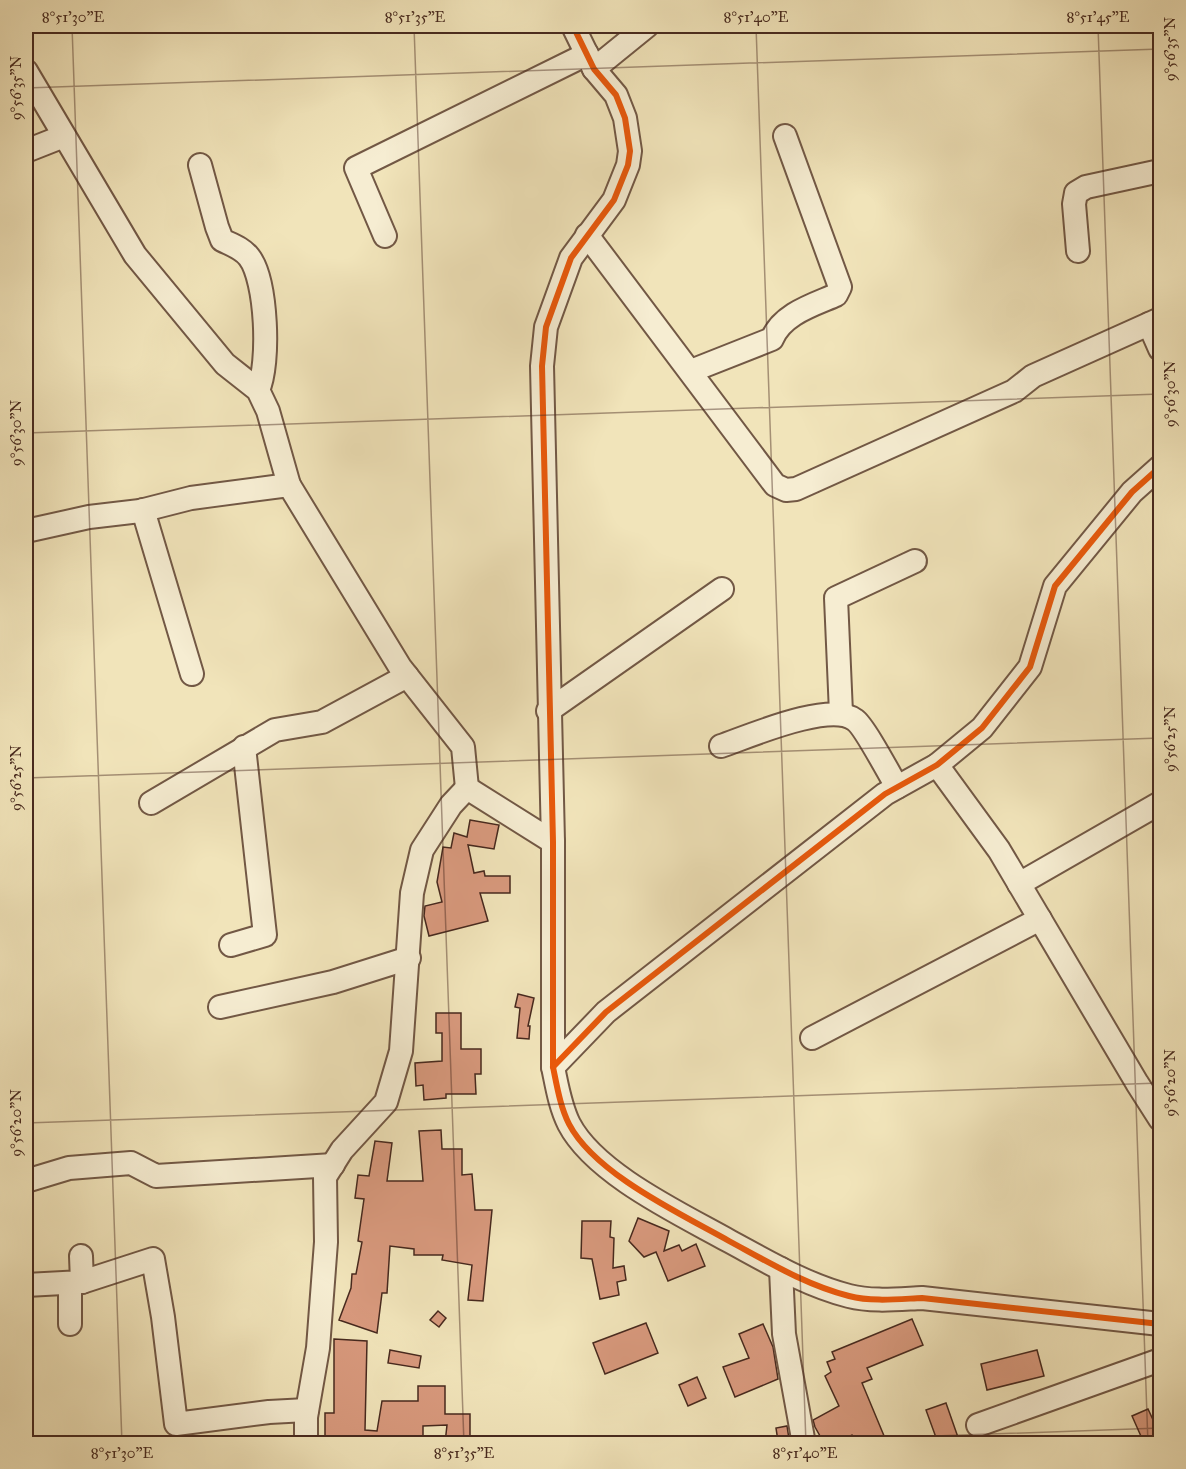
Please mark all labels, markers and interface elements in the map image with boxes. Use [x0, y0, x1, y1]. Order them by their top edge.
text: 8°51'30"E [42, 8, 105, 26]
text: 8°51'35"E [385, 8, 446, 26]
text: 8°51'40"E [724, 8, 789, 26]
text: 8°51'45"E [1066, 8, 1130, 26]
text: 9°56'35"N [1161, 16, 1179, 81]
text: 9°56'35"N [7, 55, 25, 120]
text: 9°56'30"N [1161, 361, 1179, 427]
text: 9°56'30"N [7, 400, 25, 466]
text: 9°56'25"N [1161, 706, 1179, 772]
text: 9°56'25"N [7, 745, 25, 811]
text: 9°56'20"N [1161, 1049, 1179, 1117]
text: 9°56'20"N [7, 1089, 25, 1157]
text: 8°51'30"E [91, 1444, 154, 1462]
text: 8°51'35"E [434, 1444, 495, 1462]
text: 8°51'40"E [773, 1444, 838, 1462]

